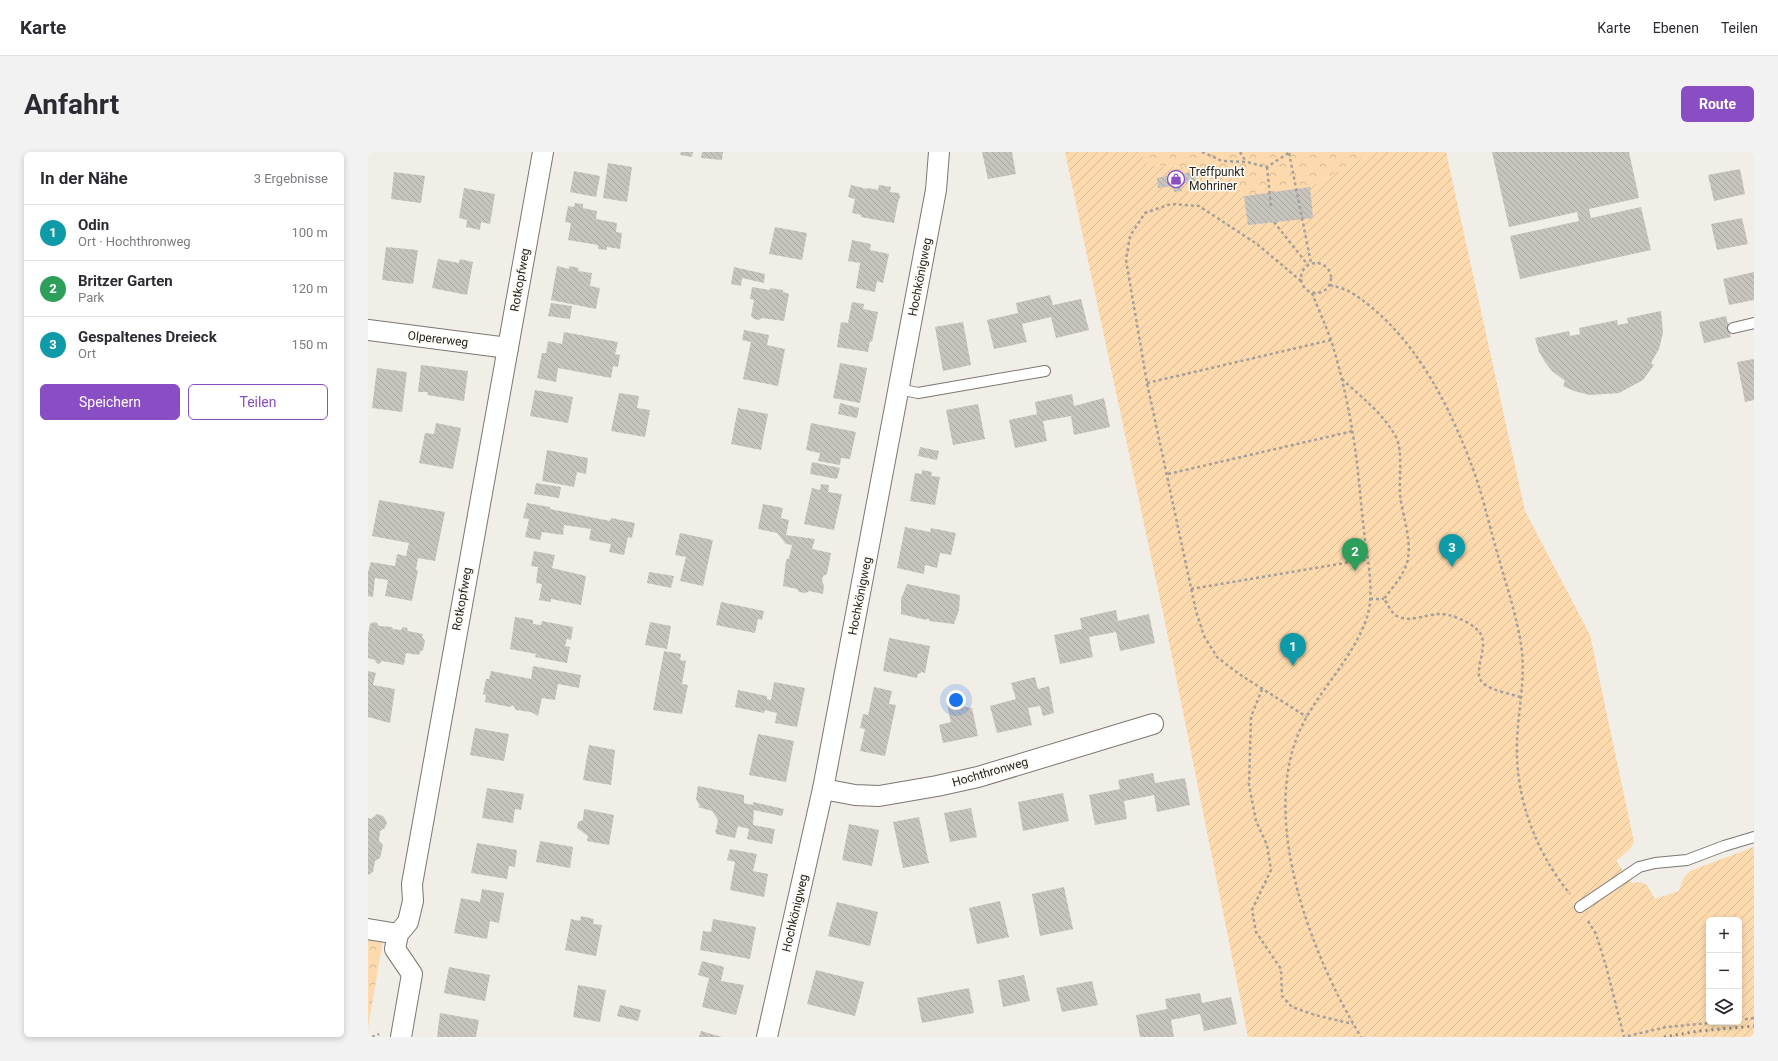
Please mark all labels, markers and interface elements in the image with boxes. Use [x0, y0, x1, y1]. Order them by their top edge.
text: Karte [20, 16, 66, 39]
text: Karte [1597, 20, 1631, 36]
text: Ebenen [1653, 20, 1699, 36]
text: Teilen [1721, 20, 1758, 36]
button: Route [1681, 86, 1754, 122]
text: Anfahrt [24, 88, 119, 121]
place label: Treffpunkt Mohriner [1189, 165, 1244, 193]
text: In der Nähe [40, 168, 128, 188]
shop icon: Treffpunkt Mohriner [1166, 169, 1186, 189]
text: 3 Ergebnisse [254, 171, 328, 186]
text: Odin [78, 216, 109, 234]
text: 1 [49, 225, 57, 240]
text: 100 m [291, 225, 328, 240]
text: Ort · Hochthronweg [78, 234, 191, 249]
street label: Hochkönigweg [906, 237, 934, 317]
street label: Rotkopfweg [508, 247, 532, 313]
text: Britzer Garten [78, 272, 173, 290]
text: 2 [49, 281, 57, 296]
text: 120 m [291, 281, 328, 296]
text: Park [78, 290, 104, 305]
text: Gespaltenes Dreieck [78, 328, 217, 346]
street label: Olpererweg [407, 328, 469, 350]
text: 3 [49, 337, 57, 352]
text: 150 m [291, 337, 328, 352]
text: Ort [78, 346, 96, 361]
button: Speichern [40, 384, 180, 420]
button: Teilen [188, 384, 328, 420]
pin: 3 [1439, 534, 1465, 567]
pin: 2 [1342, 538, 1368, 571]
street label: Hochkönigweg [846, 556, 874, 636]
street label: Rotkopfweg [450, 566, 474, 632]
pin: 1 [1280, 633, 1306, 666]
your location [946, 690, 966, 710]
street label: Hochthronweg [950, 754, 1030, 790]
street label: Hochkönigweg [779, 873, 811, 953]
map controls [1706, 917, 1742, 1025]
button: + [1706, 917, 1742, 953]
button: − [1706, 953, 1742, 989]
button: layers [1706, 989, 1742, 1025]

